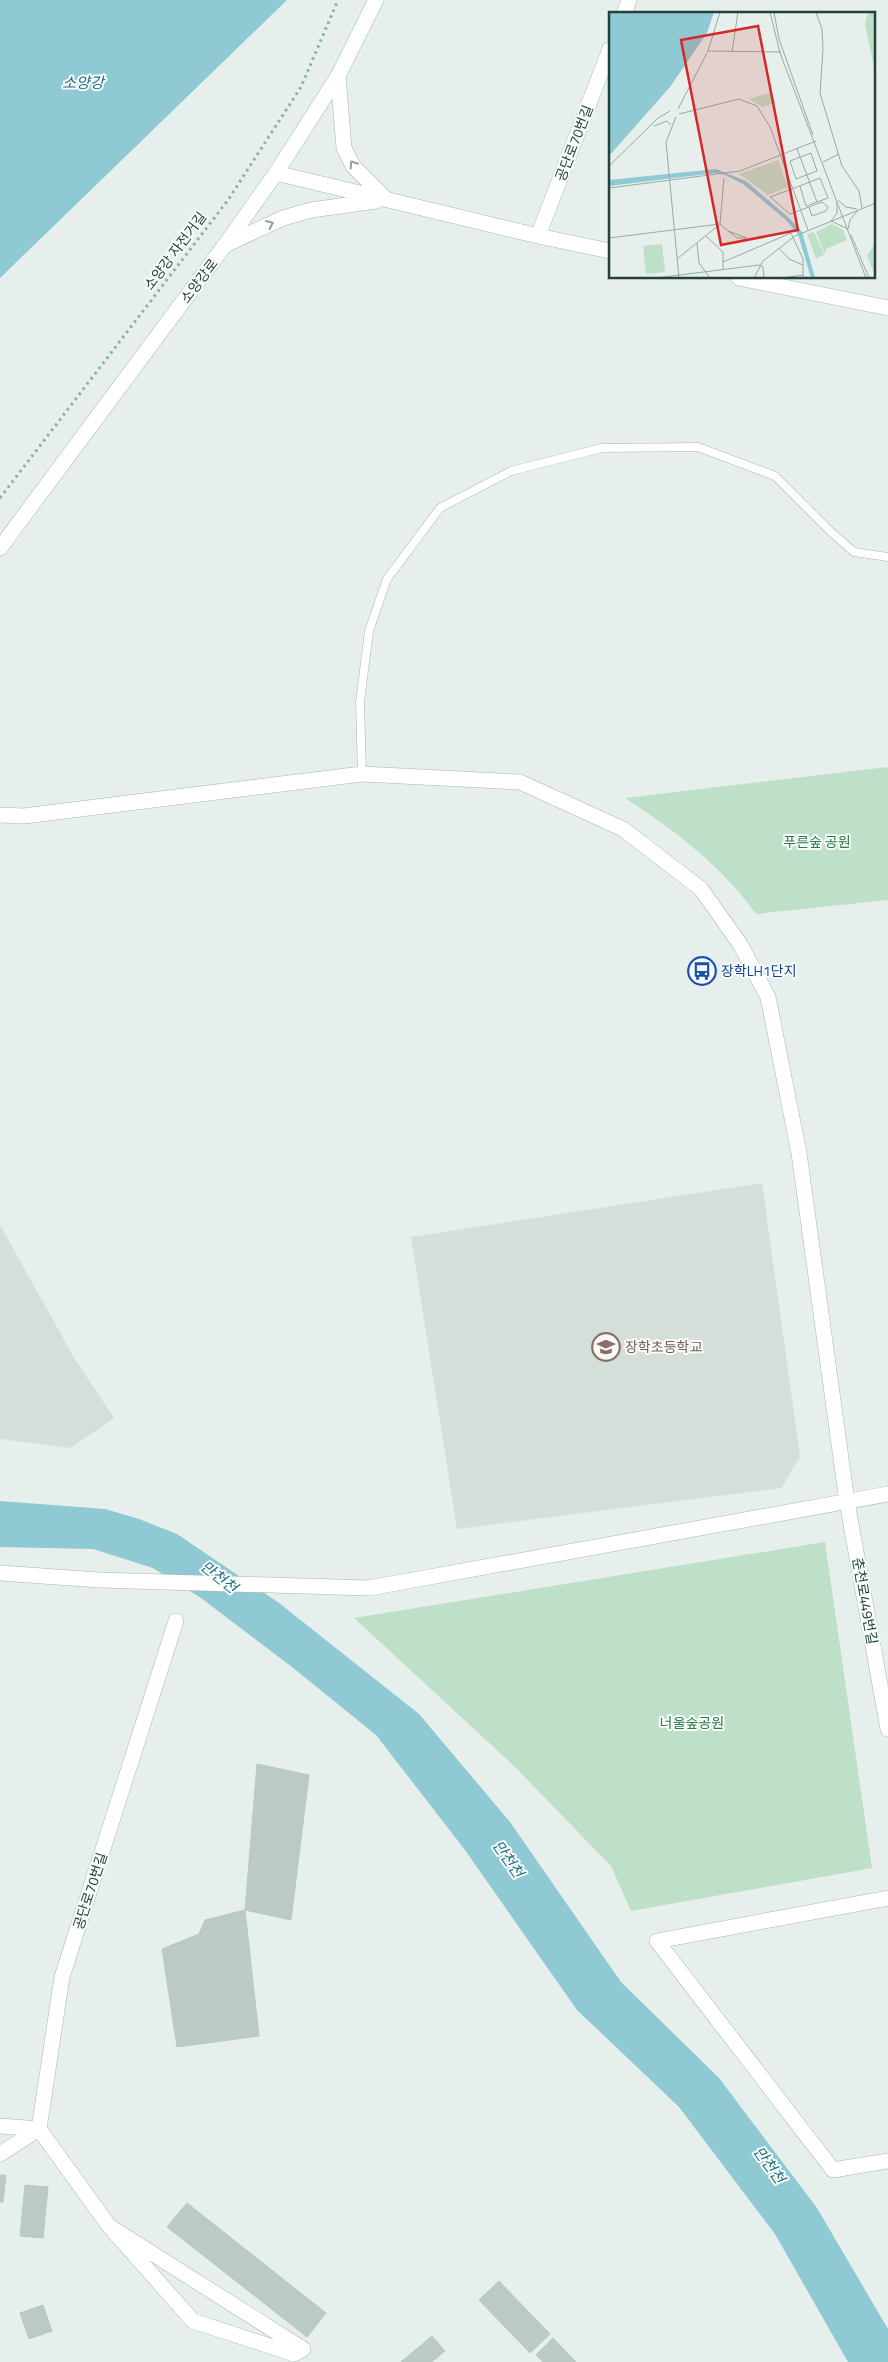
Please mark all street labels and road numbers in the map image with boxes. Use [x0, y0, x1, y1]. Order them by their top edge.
street label: 공단로70번길 [549, 102, 598, 184]
street label: 소양강 자전거길 [138, 207, 211, 294]
street label: 소양강로 [175, 254, 223, 308]
street label: 춘천로449번길 [848, 1556, 883, 1646]
street label: 공단로70번길 [67, 1850, 112, 1932]

